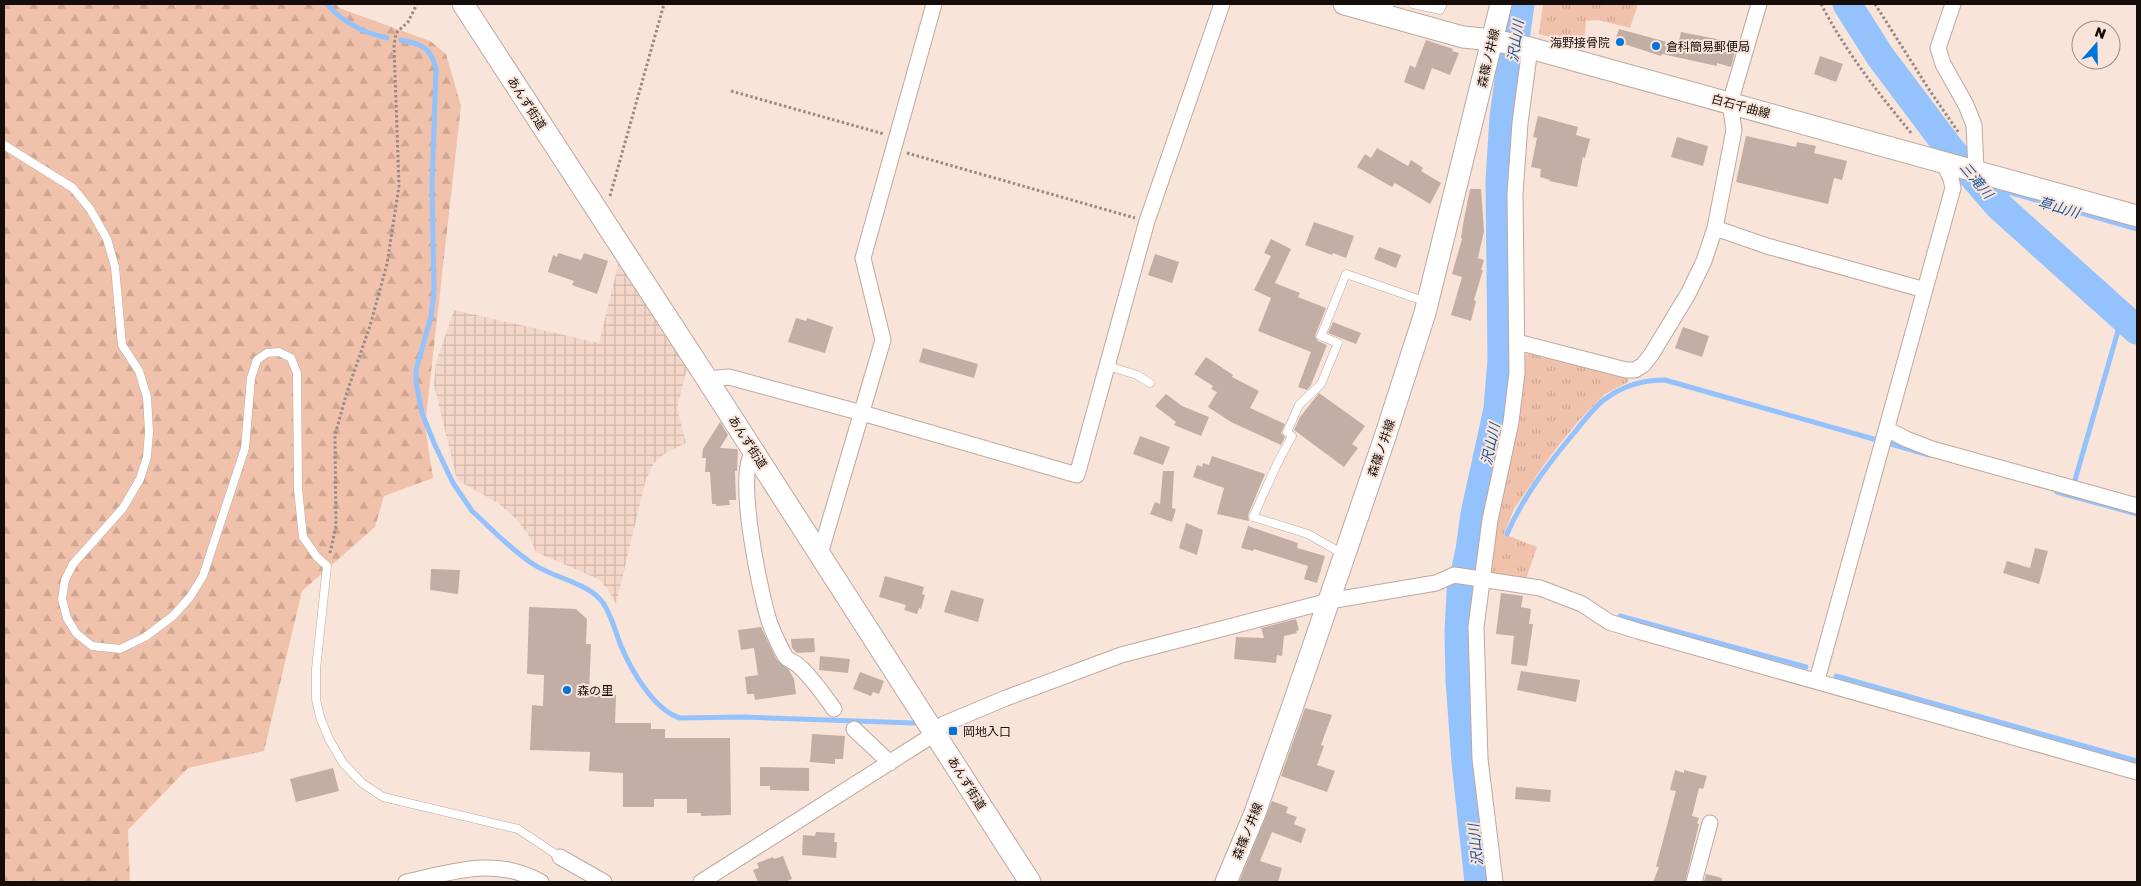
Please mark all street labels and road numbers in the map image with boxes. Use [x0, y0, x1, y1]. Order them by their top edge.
street label: 森篠ノ井線 [1474, 27, 1502, 89]
street label: あんず街道 [504, 74, 550, 132]
street label: 白石千曲線 [1710, 91, 1772, 121]
street label: あんず街道 [725, 413, 771, 471]
street label: 森篠ノ井線 [1364, 417, 1398, 479]
street label: あんず街道 [945, 754, 989, 812]
street label: 森篠ノ井線 [1229, 800, 1265, 862]

